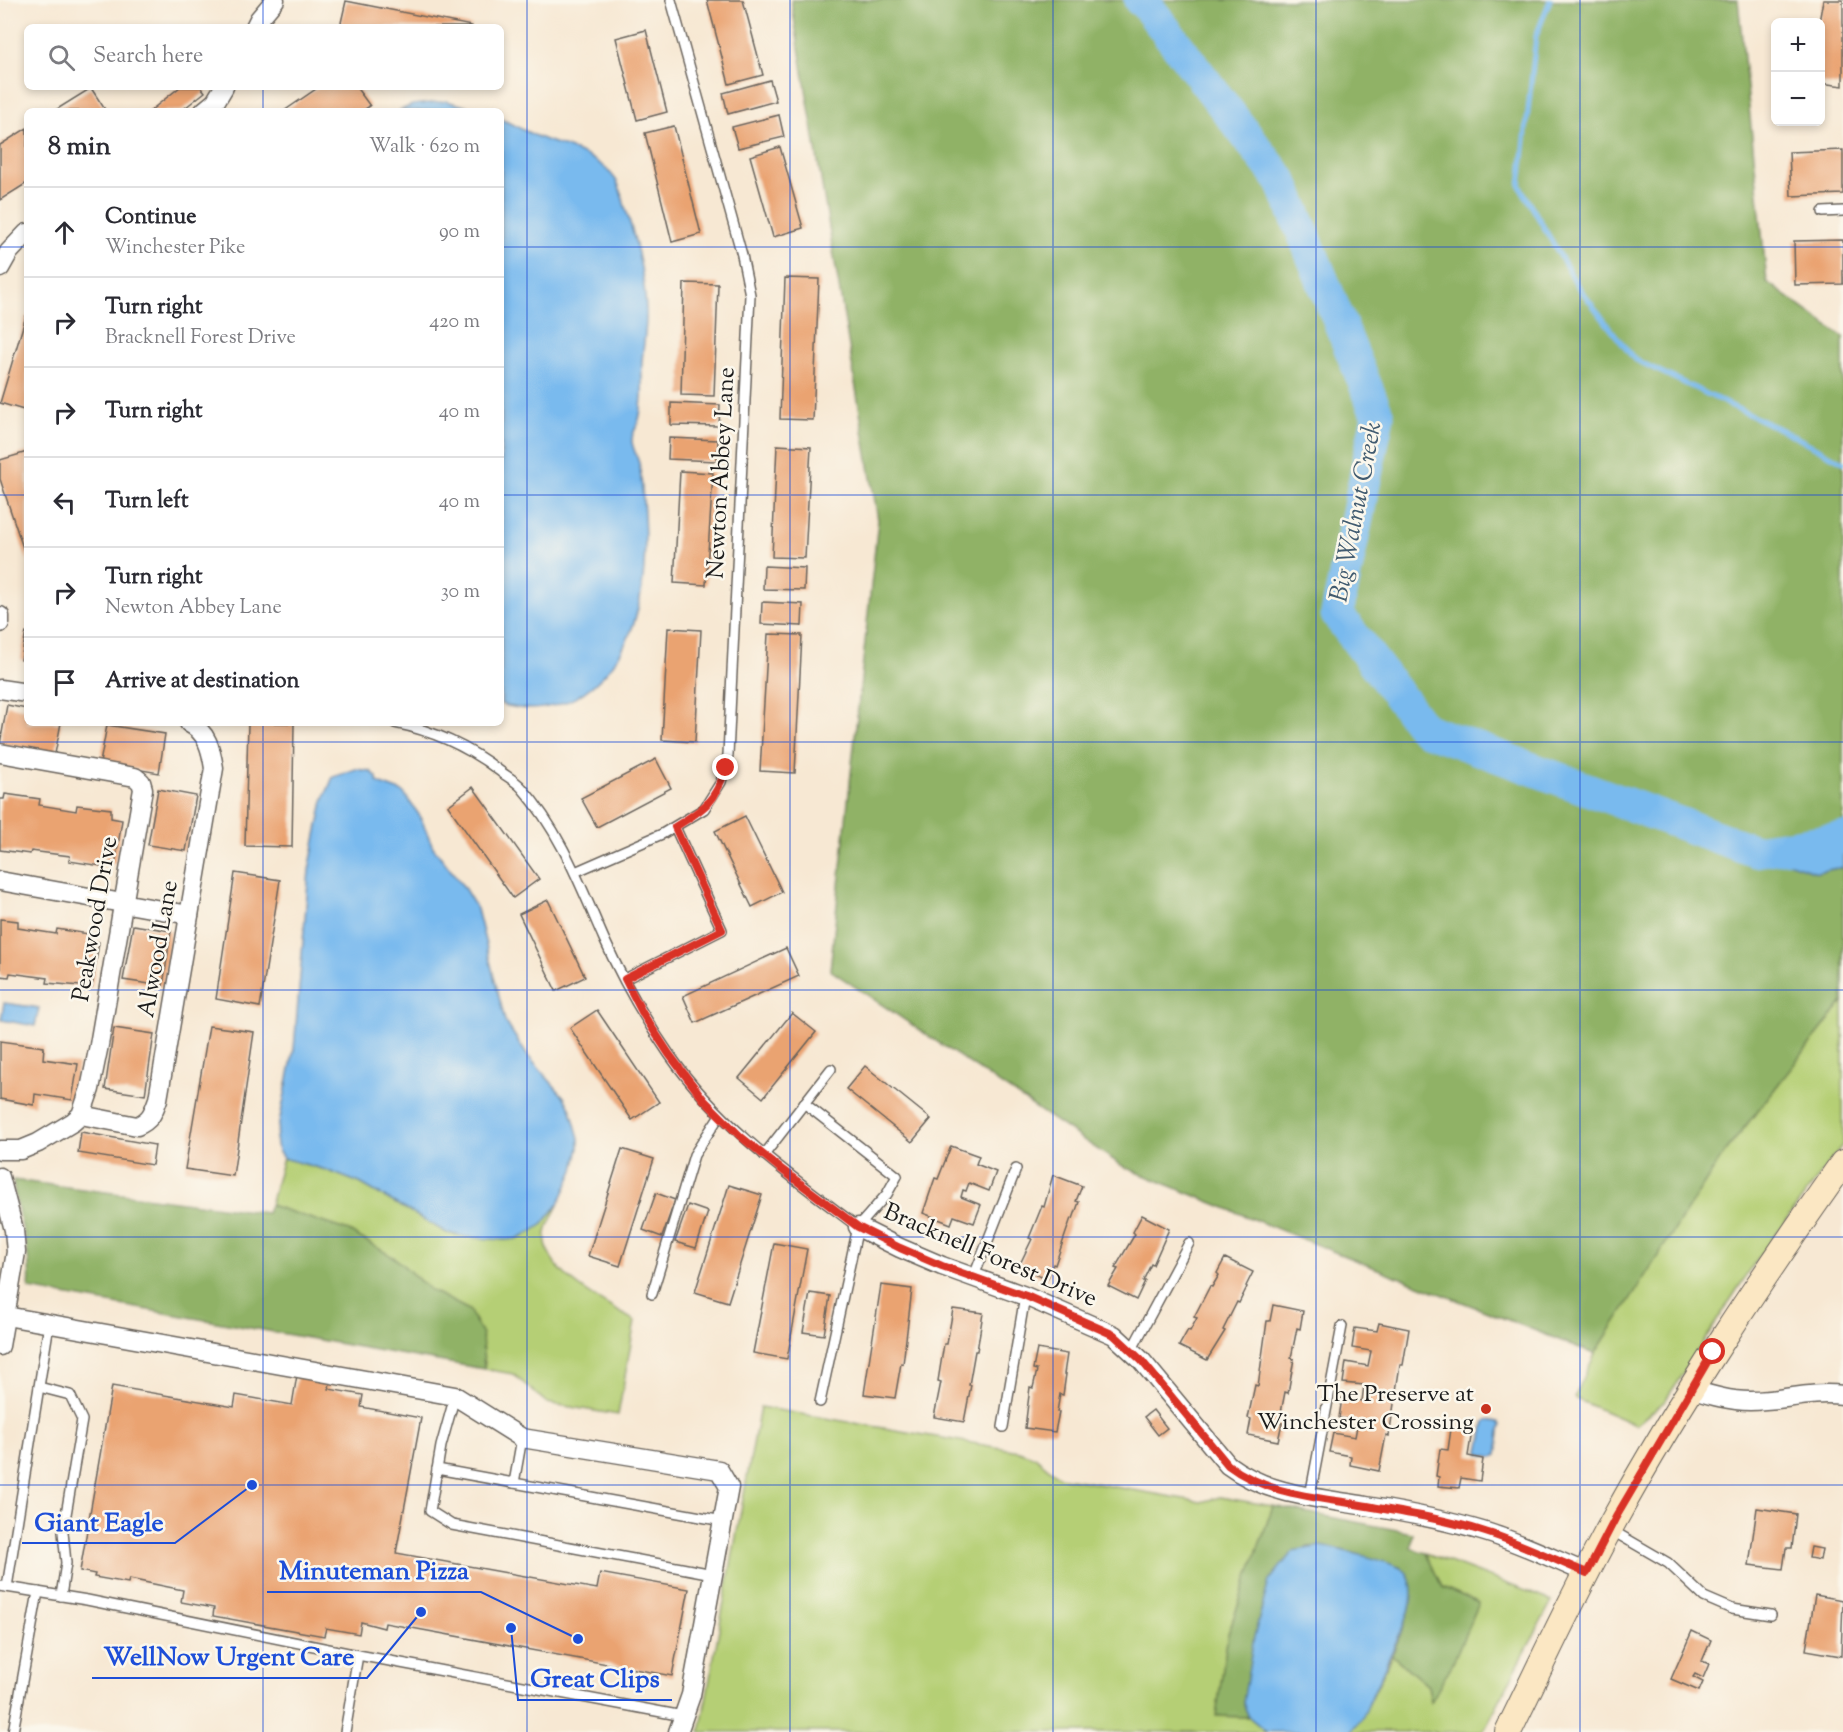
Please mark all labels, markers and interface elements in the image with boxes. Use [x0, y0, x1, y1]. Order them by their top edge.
map controls [1771, 18, 1825, 126]
button: + [1771, 18, 1825, 72]
search box [24, 24, 504, 90]
icon: search [45, 41, 78, 74]
text: Search here [93, 41, 203, 73]
button: − [1771, 72, 1825, 126]
text: 8 min [48, 129, 111, 166]
text: Walk · 620 m [369, 133, 480, 162]
text: Continue [105, 202, 196, 234]
icon: ahead [48, 216, 81, 249]
text: 90 m [439, 218, 480, 247]
text: Winchester Pike [105, 234, 245, 263]
text: Turn right [105, 292, 202, 324]
icon: right [48, 306, 81, 339]
text: 420 m [429, 308, 480, 337]
text: Bracknell Forest Drive [105, 324, 296, 353]
street label: Newton Abbey Lane [699, 366, 745, 580]
icon: right [48, 396, 81, 429]
text: Turn right [105, 396, 202, 428]
text: 40 m [439, 398, 480, 427]
water label: Big Walnut Creek [1321, 418, 1393, 605]
icon: left [48, 486, 81, 519]
text: Turn left [105, 486, 188, 518]
text: 40 m [439, 488, 480, 517]
text: Turn right [105, 562, 202, 594]
icon: right [48, 576, 81, 609]
text: 30 m [441, 578, 480, 607]
text: Newton Abbey Lane [105, 594, 282, 623]
icon: arrive [48, 666, 81, 699]
text: Arrive at destination [105, 666, 300, 698]
route end [712, 754, 738, 780]
street label: Peakwood Drive [65, 834, 127, 1004]
street label: Alwood Lane [130, 878, 188, 1020]
street label: Bracknell Forest Drive [878, 1196, 1102, 1316]
route start [1699, 1338, 1725, 1364]
place label: The Preserve at Winchester Crossing [1257, 1378, 1474, 1440]
marker: The Preserve at Winchester Crossing [1479, 1402, 1493, 1416]
callout: Giant Eagle [22, 1499, 175, 1543]
text: Giant Eagle [34, 1506, 164, 1543]
callout: Minuteman Pizza [267, 1548, 481, 1592]
text: Minuteman Pizza [279, 1554, 469, 1591]
callout: WellNow Urgent Care [92, 1634, 367, 1678]
text: WellNow Urgent Care [104, 1640, 354, 1677]
callout: Great Clips [518, 1656, 672, 1700]
text: Great Clips [530, 1662, 660, 1699]

